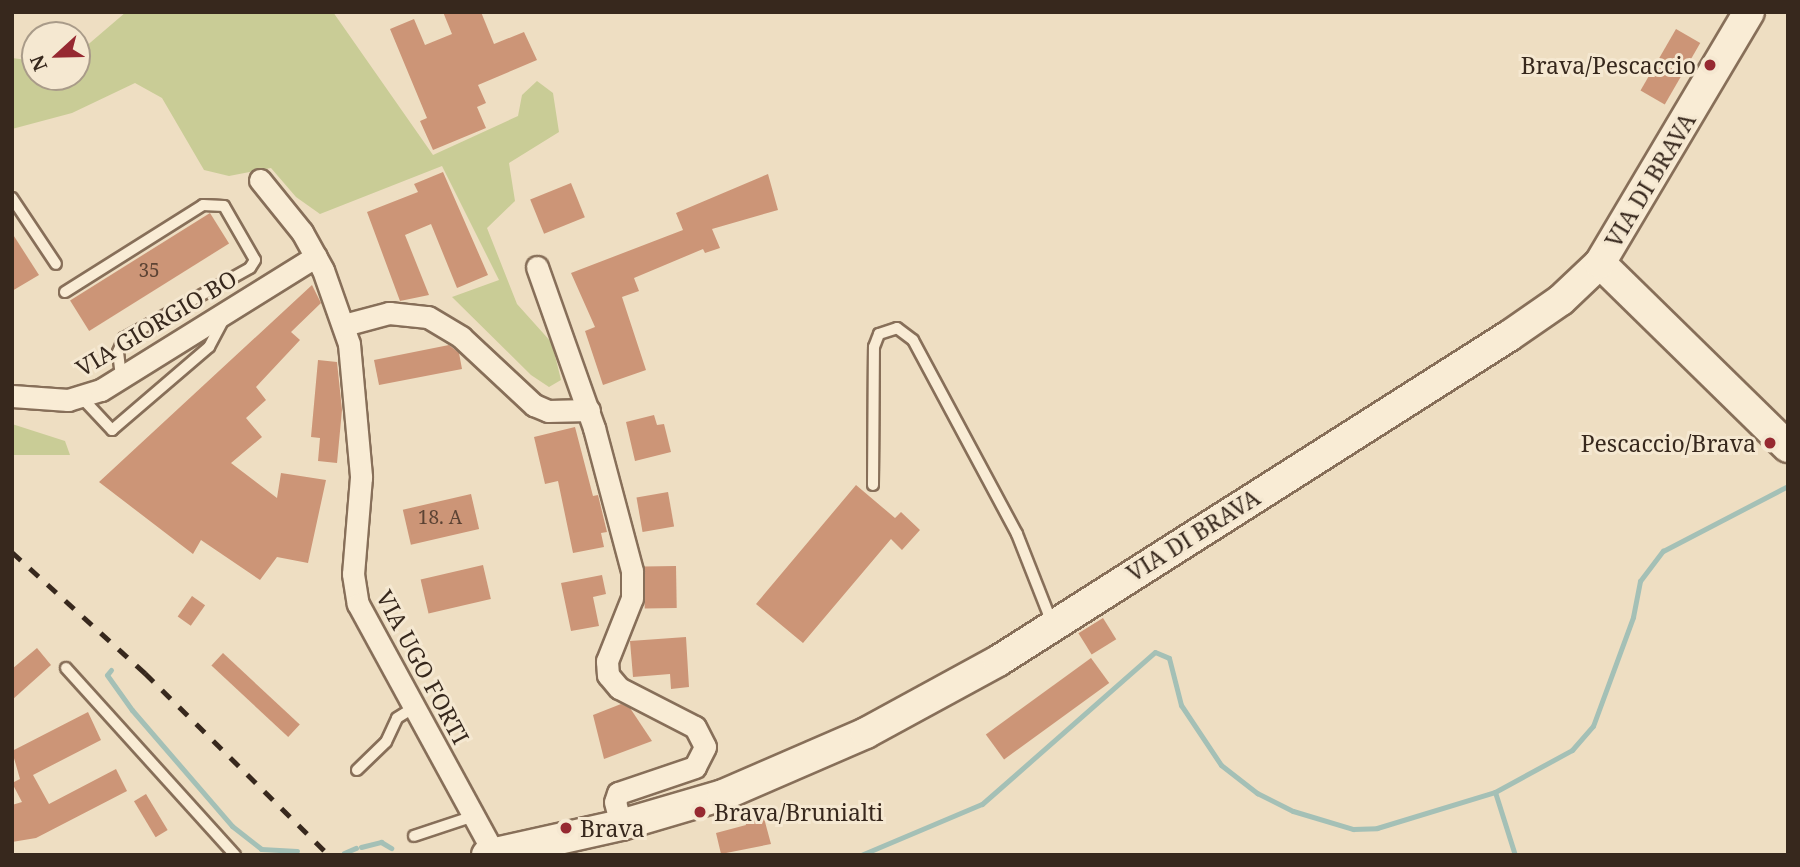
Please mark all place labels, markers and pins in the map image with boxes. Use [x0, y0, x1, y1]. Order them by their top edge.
place label: Brava/Pescaccio [1521, 51, 1696, 79]
marker: Brava/Pescaccio [1702, 57, 1718, 73]
place label: Pescaccio/Brava [1581, 429, 1756, 457]
marker: Pescaccio/Brava [1762, 435, 1778, 451]
place label: Brava/Brunialti [714, 798, 883, 826]
marker: Brava/Brunialti [692, 804, 708, 820]
place label: Brava [580, 814, 645, 842]
marker: Brava [558, 820, 574, 836]

